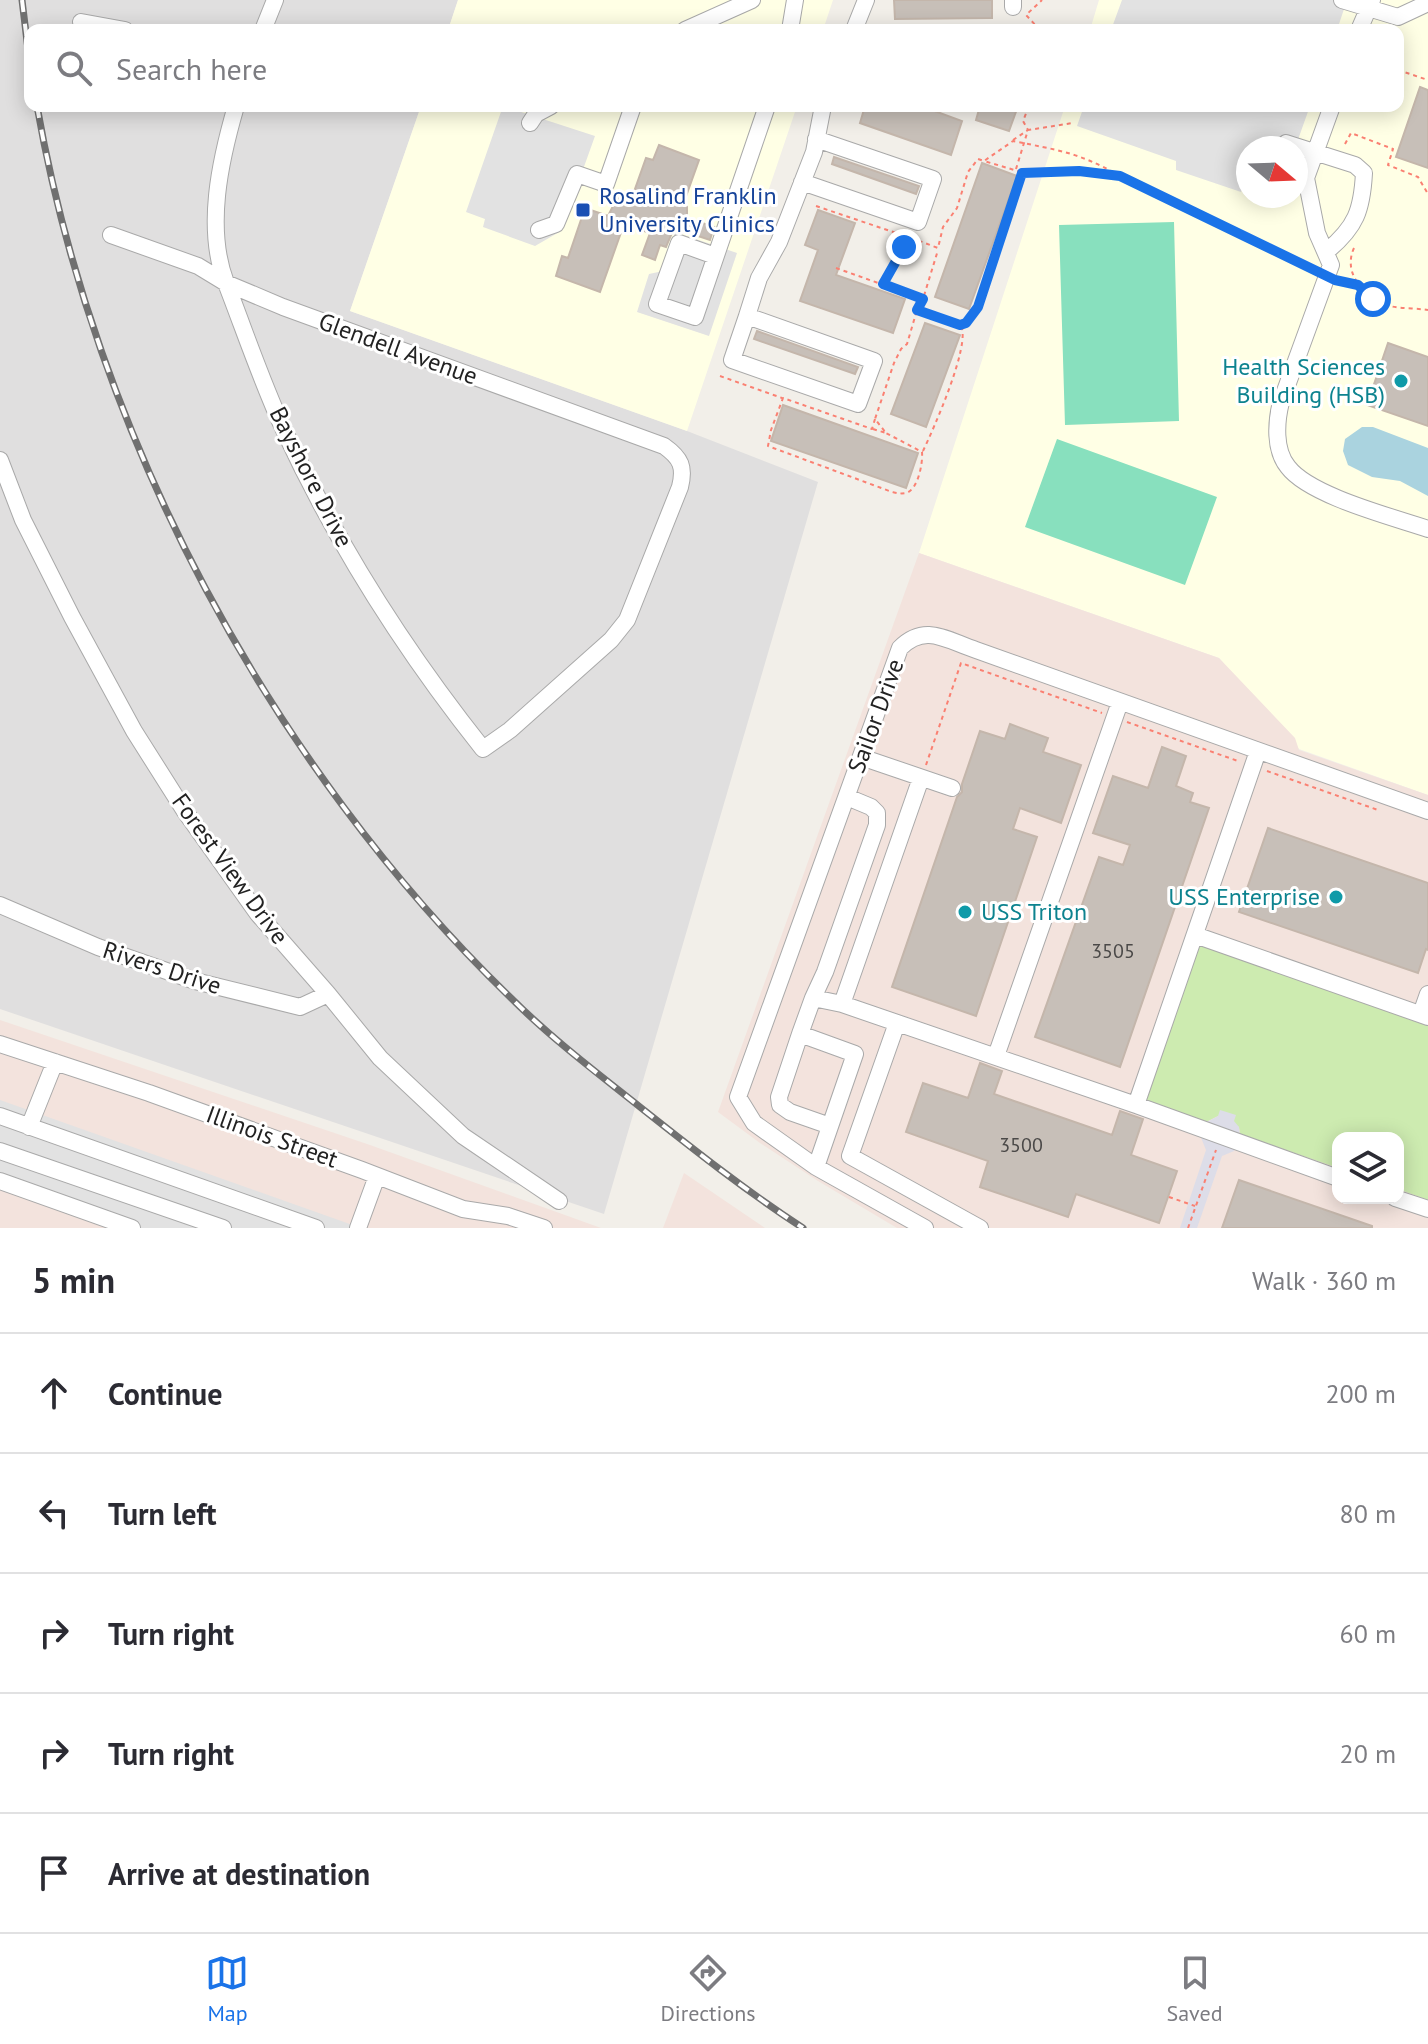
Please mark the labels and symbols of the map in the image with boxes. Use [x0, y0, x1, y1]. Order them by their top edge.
north arrow [1236, 136, 1308, 208]
place label: Rosalind Franklin University Clinics [599, 180, 777, 239]
marker: Rosalind Franklin University Clinics [574, 201, 592, 219]
route end [886, 229, 922, 265]
route start [1355, 281, 1391, 317]
street label: Glendell Avenue [315, 305, 482, 392]
place label: Health Sciences Building (HSB) [1222, 351, 1385, 410]
marker: Health Sciences Building (HSB) [1392, 372, 1410, 390]
street label: Bayshore Drive [263, 401, 360, 552]
street label: Sailor Drive [841, 654, 910, 777]
street label: Forest View Drive [165, 787, 295, 950]
place label: USS Enterprise [1168, 881, 1320, 912]
marker: USS Enterprise [1327, 888, 1345, 906]
place label: USS Triton [981, 896, 1087, 927]
marker: USS Triton [956, 903, 974, 921]
street label: Rivers Drive [99, 934, 225, 1001]
house number: 3505 [1091, 938, 1135, 964]
street label: Illinois Street [202, 1098, 342, 1175]
house number: 3500 [999, 1132, 1043, 1158]

